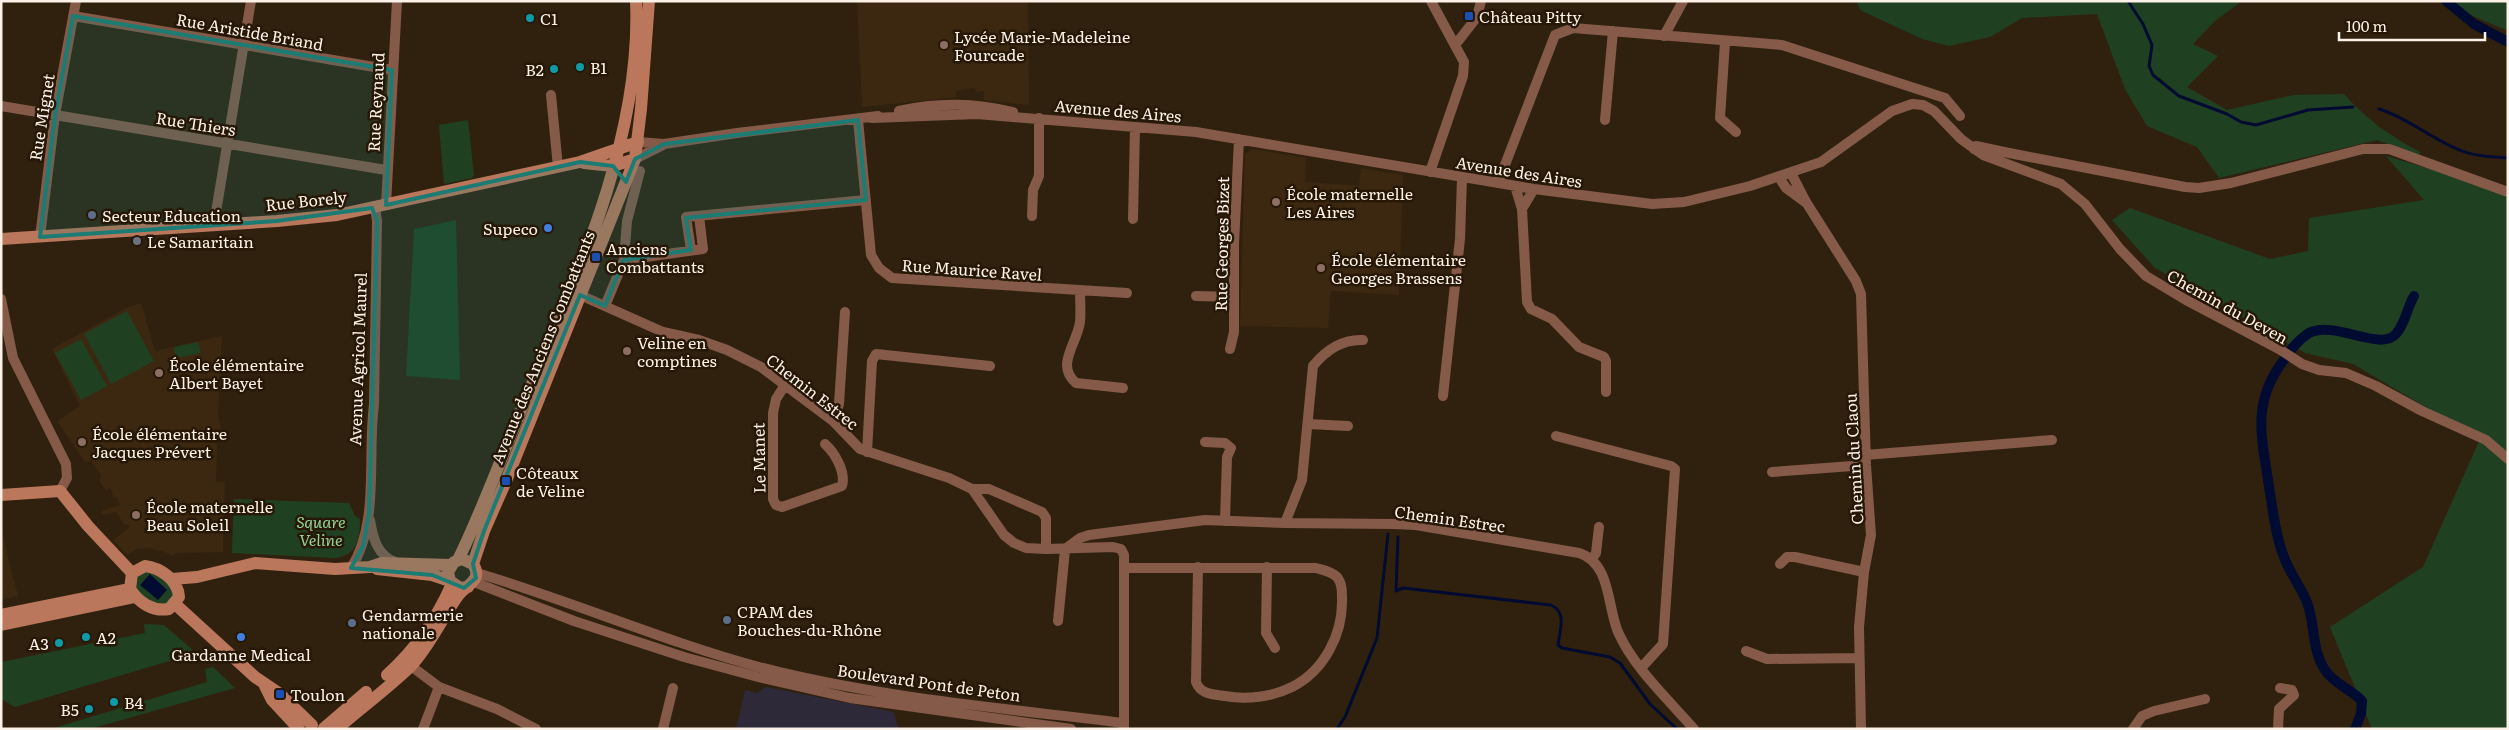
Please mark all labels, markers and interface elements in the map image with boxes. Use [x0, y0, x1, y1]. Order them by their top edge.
place label: Château Pitty [1479, 4, 1582, 28]
street label: Rue Aristide Briand [175, 6, 326, 56]
place label: C1 [540, 6, 558, 30]
marker: Château Pitty [1463, 10, 1475, 22]
scale bar [2339, 10, 2485, 42]
marker: C1 [524, 12, 536, 24]
text: 100 m [2346, 14, 2387, 37]
place label: Lycée Marie-Madeleine Fourcade [954, 24, 1130, 66]
marker: Lycée Marie-Madeleine Fourcade [938, 39, 950, 51]
street label: Rue Reynaud [360, 51, 390, 152]
place label: B1 [590, 55, 608, 79]
place label: B2 [525, 57, 544, 81]
marker: B1 [574, 61, 586, 73]
marker: B2 [548, 63, 560, 75]
street label: Rue Mignet [22, 71, 60, 162]
street label: Avenue des Aires [1054, 92, 1182, 128]
street label: Rue Thiers [154, 105, 238, 141]
street label: Avenue des Aires [1454, 149, 1584, 193]
street label: Rue Georges Bizet [1208, 176, 1234, 312]
place label: École maternelle Les Aires [1286, 181, 1413, 223]
street label: Rue Borely [264, 184, 349, 216]
marker: École maternelle Les Aires [1270, 196, 1282, 208]
place label: Secteur Education [102, 203, 241, 227]
marker: Secteur Education [86, 209, 98, 221]
place label: Supeco [483, 216, 538, 240]
marker: Supeco [542, 222, 554, 234]
street label: Avenue des Anciens Combattants [484, 227, 600, 467]
place label: Le Samaritain [147, 229, 254, 253]
marker: Le Samaritain [131, 235, 143, 247]
place label: Anciens Combattants [606, 236, 704, 278]
place label: École élémentaire Georges Brassens [1331, 247, 1466, 289]
marker: Anciens Combattants [590, 251, 602, 263]
street label: Rue Maurice Ravel [901, 252, 1043, 286]
marker: École élémentaire Georges Brassens [1315, 262, 1327, 274]
street label: Chemin du Deven [2163, 263, 2293, 349]
street label: Avenue Agricol Maurel [342, 272, 372, 446]
place label: Veline en comptines [637, 330, 717, 372]
marker: Veline en comptines [621, 345, 633, 357]
street label: Chemin Estrec [762, 347, 864, 435]
place label: École élémentaire Albert Bayet [169, 352, 304, 394]
marker: École élémentaire Albert Bayet [153, 367, 165, 379]
street label: Chemin du Claou [1838, 393, 1868, 525]
place label: École élémentaire Jacques Prévert [92, 421, 227, 463]
street label: Le Manet [745, 422, 771, 494]
marker: École élémentaire Jacques Prévert [76, 436, 88, 448]
place label: Côteaux de Veline [516, 460, 585, 502]
marker: Côteaux de Veline [500, 475, 512, 487]
place label: École maternelle Beau Soleil [146, 494, 273, 536]
street label: Chemin Estrec [1393, 498, 1507, 538]
marker: École maternelle Beau Soleil [130, 509, 142, 521]
park label: Square Veline [296, 509, 346, 551]
place label: CPAM des Bouches-du-Rhône [737, 599, 882, 641]
place label: Gendarmerie nationale [362, 602, 463, 644]
marker: CPAM des Bouches-du-Rhône [721, 614, 733, 626]
marker: Gendarmerie nationale [346, 617, 358, 629]
place label: A2 [96, 625, 116, 649]
place label: A3 [29, 631, 49, 655]
marker: A2 [80, 631, 92, 643]
marker: Gardanne Medical [235, 631, 247, 643]
marker: A3 [53, 637, 65, 649]
place label: Gardanne Medical [171, 642, 311, 666]
street label: Boulevard Pont de Peton [836, 657, 1023, 707]
place label: Toulon [290, 682, 346, 706]
marker: Toulon [274, 688, 286, 700]
place label: B4 [124, 690, 144, 714]
marker: B4 [108, 696, 120, 708]
place label: B5 [60, 697, 79, 721]
marker: B5 [83, 703, 95, 715]

